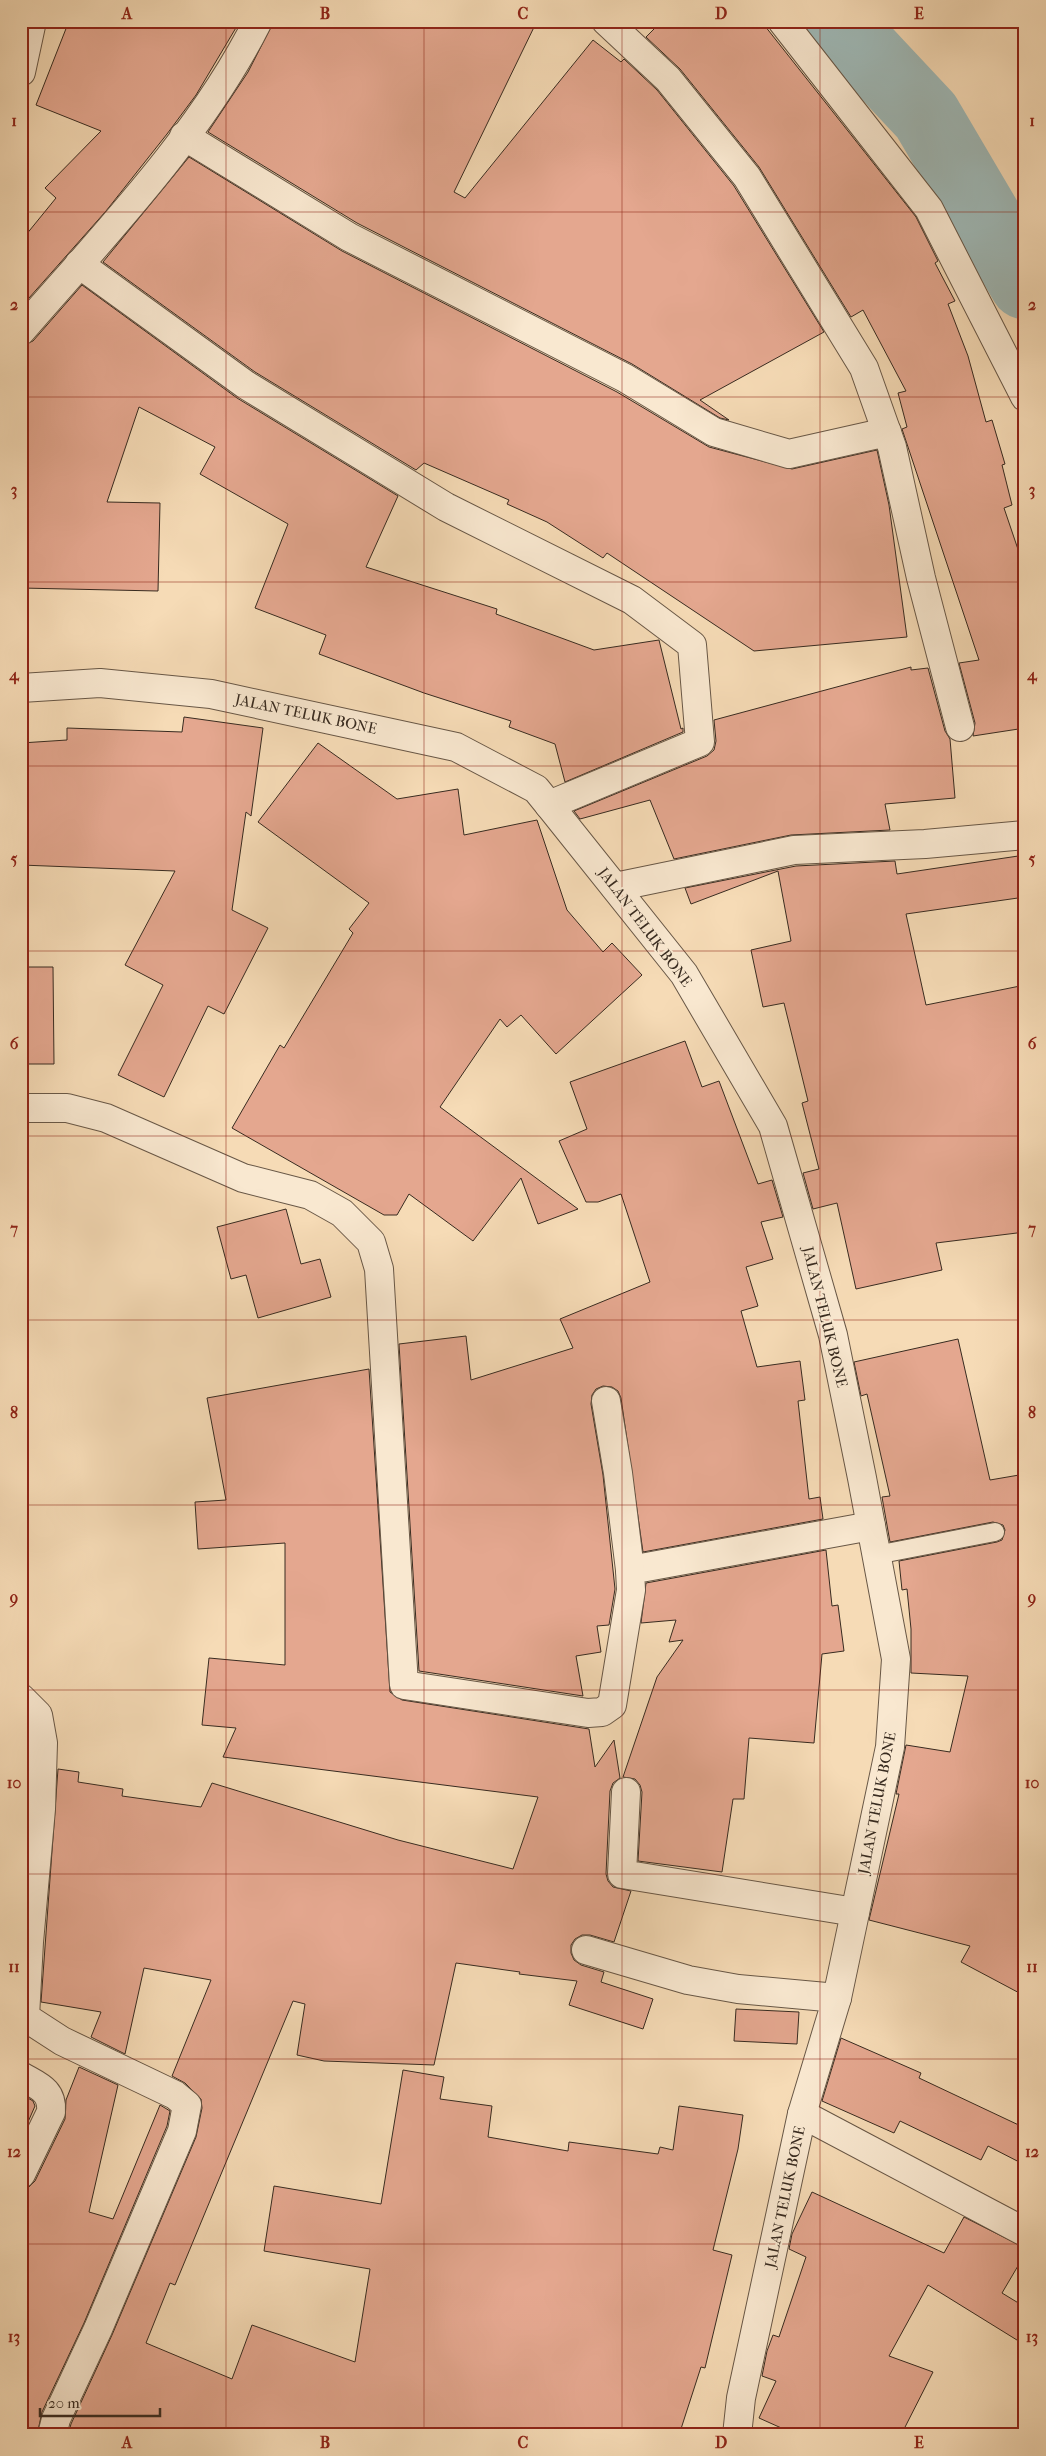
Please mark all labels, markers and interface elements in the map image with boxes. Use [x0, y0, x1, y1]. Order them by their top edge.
text: A [121, 4, 133, 23]
text: B [320, 4, 330, 23]
text: C [518, 4, 529, 23]
text: D [715, 4, 727, 23]
text: E [914, 4, 924, 23]
text: 1 [11, 111, 17, 130]
text: 1 [1029, 111, 1035, 130]
text: 2 [10, 295, 18, 314]
text: 2 [1028, 295, 1036, 314]
text: 3 [11, 480, 17, 500]
text: 3 [1029, 480, 1035, 500]
text: 4 [8, 665, 20, 685]
text: 4 [1026, 665, 1038, 685]
street label: JALAN TELUK BONE [232, 690, 379, 738]
text: 5 [11, 849, 18, 868]
text: 5 [1029, 849, 1036, 868]
street label: JALAN TELUK BONE [594, 863, 696, 990]
text: 6 [10, 1034, 19, 1053]
text: 6 [1028, 1034, 1037, 1053]
text: 7 [9, 1219, 18, 1238]
text: 7 [1027, 1219, 1036, 1238]
street label: JALAN TELUK BONE [799, 1244, 851, 1389]
text: 8 [10, 1403, 18, 1422]
text: 8 [1028, 1403, 1036, 1422]
text: 9 [9, 1588, 18, 1608]
text: 9 [1027, 1588, 1036, 1608]
street label: JALAN TELUK BONE [854, 1730, 900, 1877]
text: 10 [7, 1773, 21, 1792]
text: 10 [1025, 1773, 1039, 1792]
text: 11 [8, 1957, 20, 1976]
text: 11 [1026, 1957, 1038, 1976]
street label: JALAN TELUK BONE [761, 2124, 809, 2271]
text: 12 [7, 2142, 21, 2161]
text: 12 [1025, 2142, 1039, 2161]
text: 13 [8, 2327, 20, 2347]
text: 13 [1026, 2327, 1038, 2347]
scale bar [40, 2386, 160, 2418]
text: 20 m [48, 2394, 80, 2412]
text: A [121, 2433, 133, 2452]
text: B [320, 2433, 330, 2452]
text: C [518, 2433, 529, 2452]
text: D [715, 2433, 727, 2452]
text: E [914, 2433, 924, 2452]

